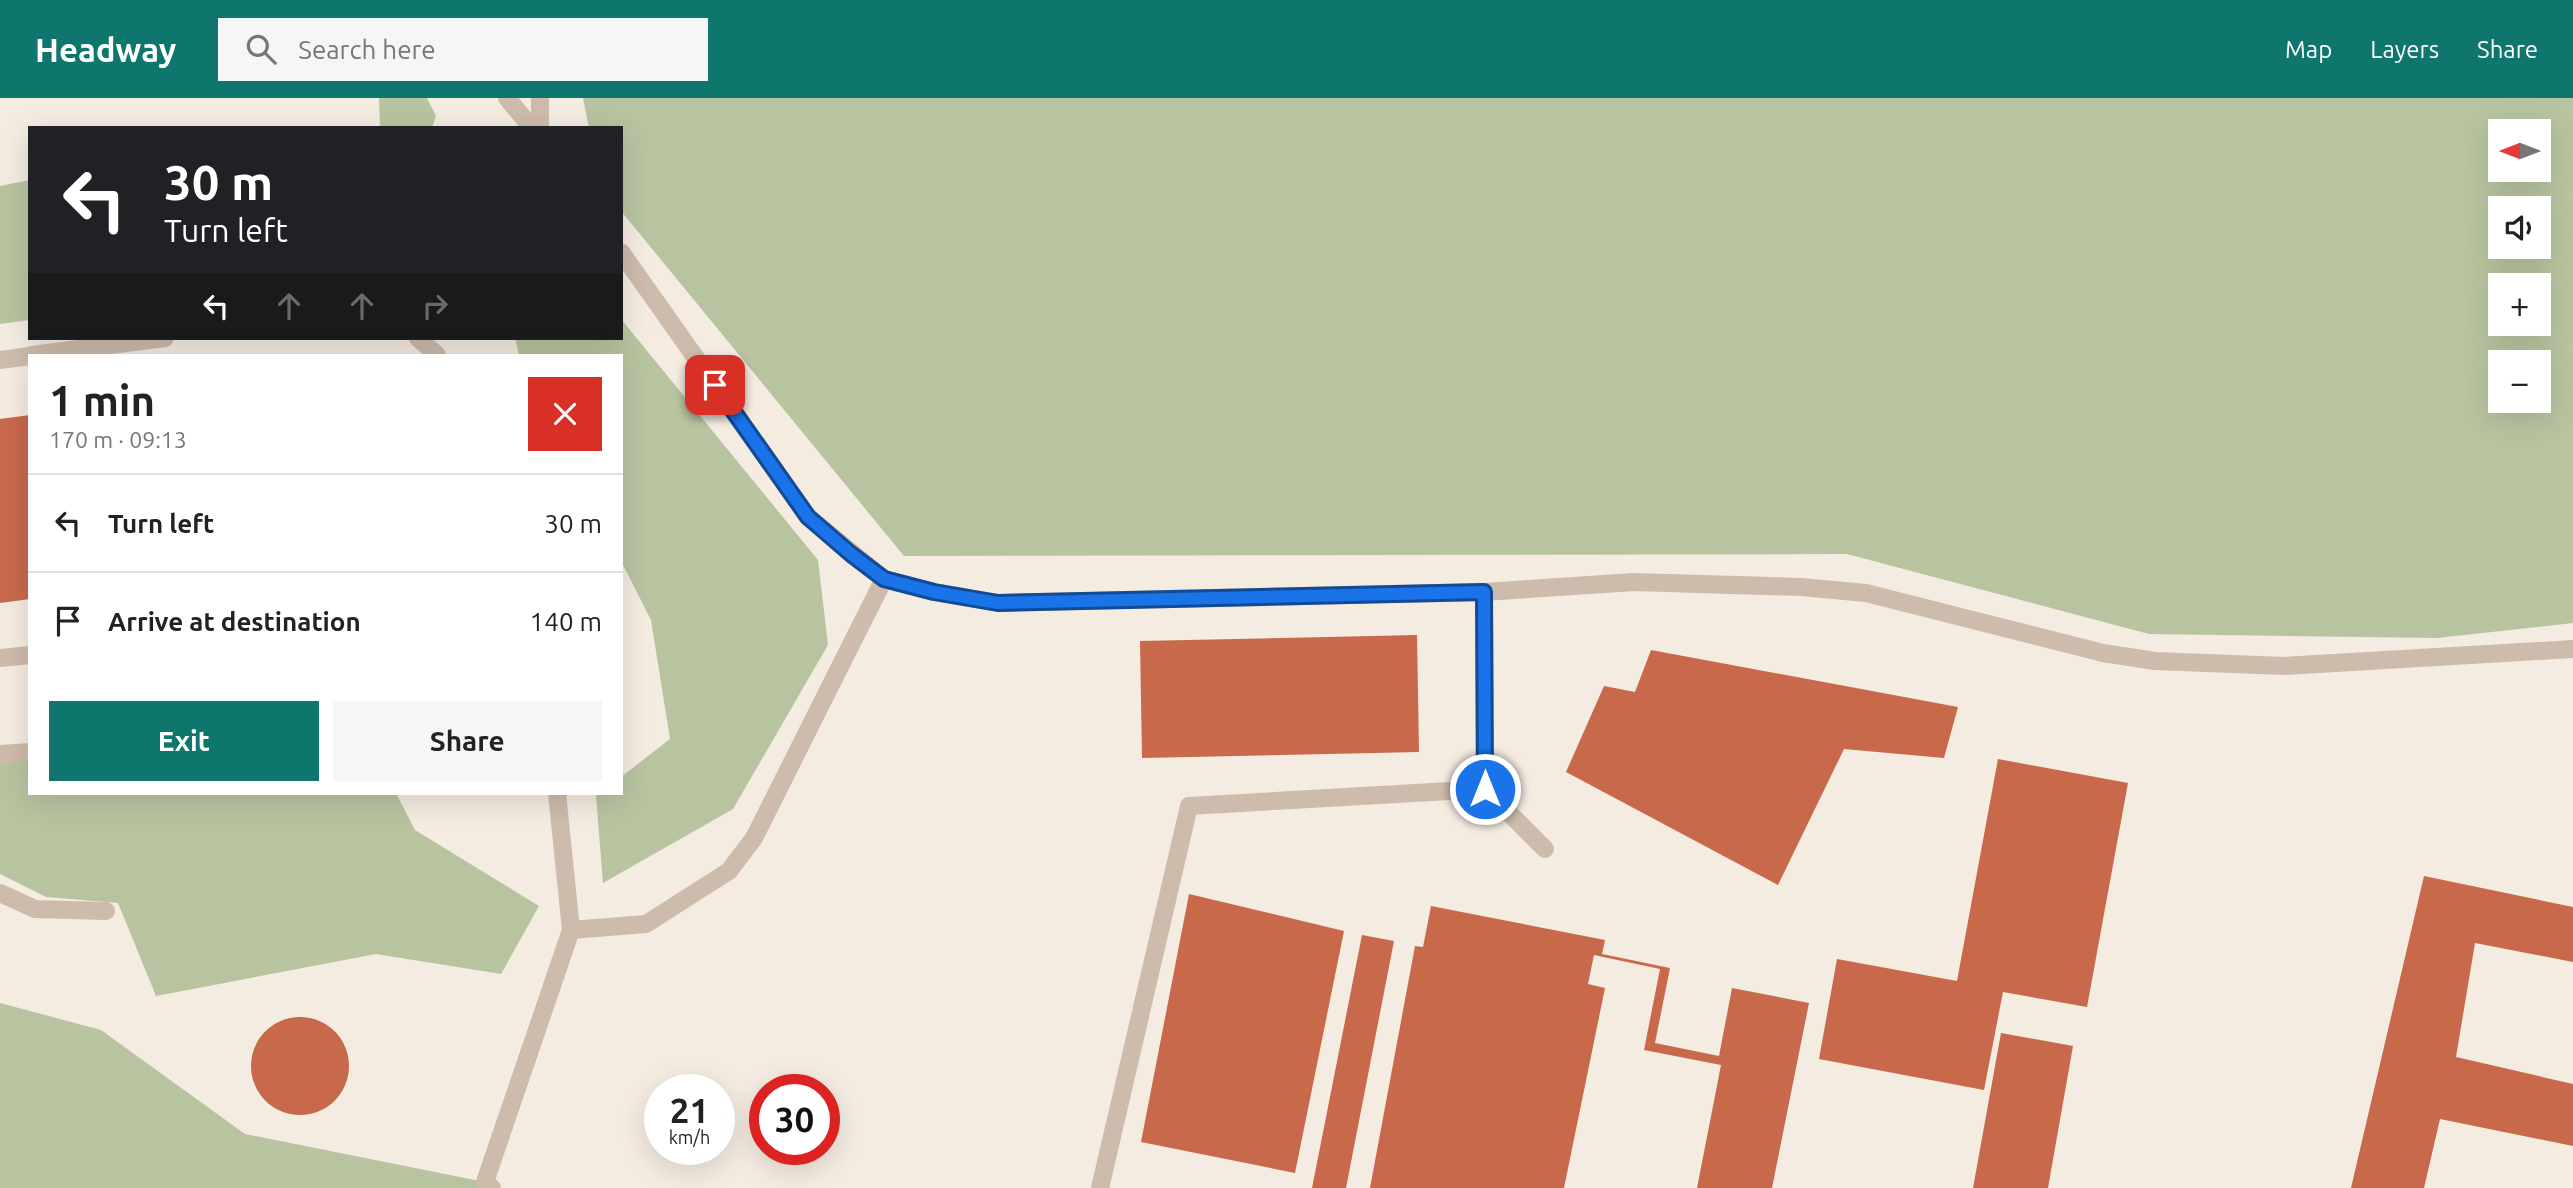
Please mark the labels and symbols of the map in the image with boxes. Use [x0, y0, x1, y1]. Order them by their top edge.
north arrow [2488, 119, 2552, 182]
pin [685, 355, 745, 415]
position arrow [1448, 752, 1522, 826]
speed limit sign: 30 [749, 1074, 840, 1165]

